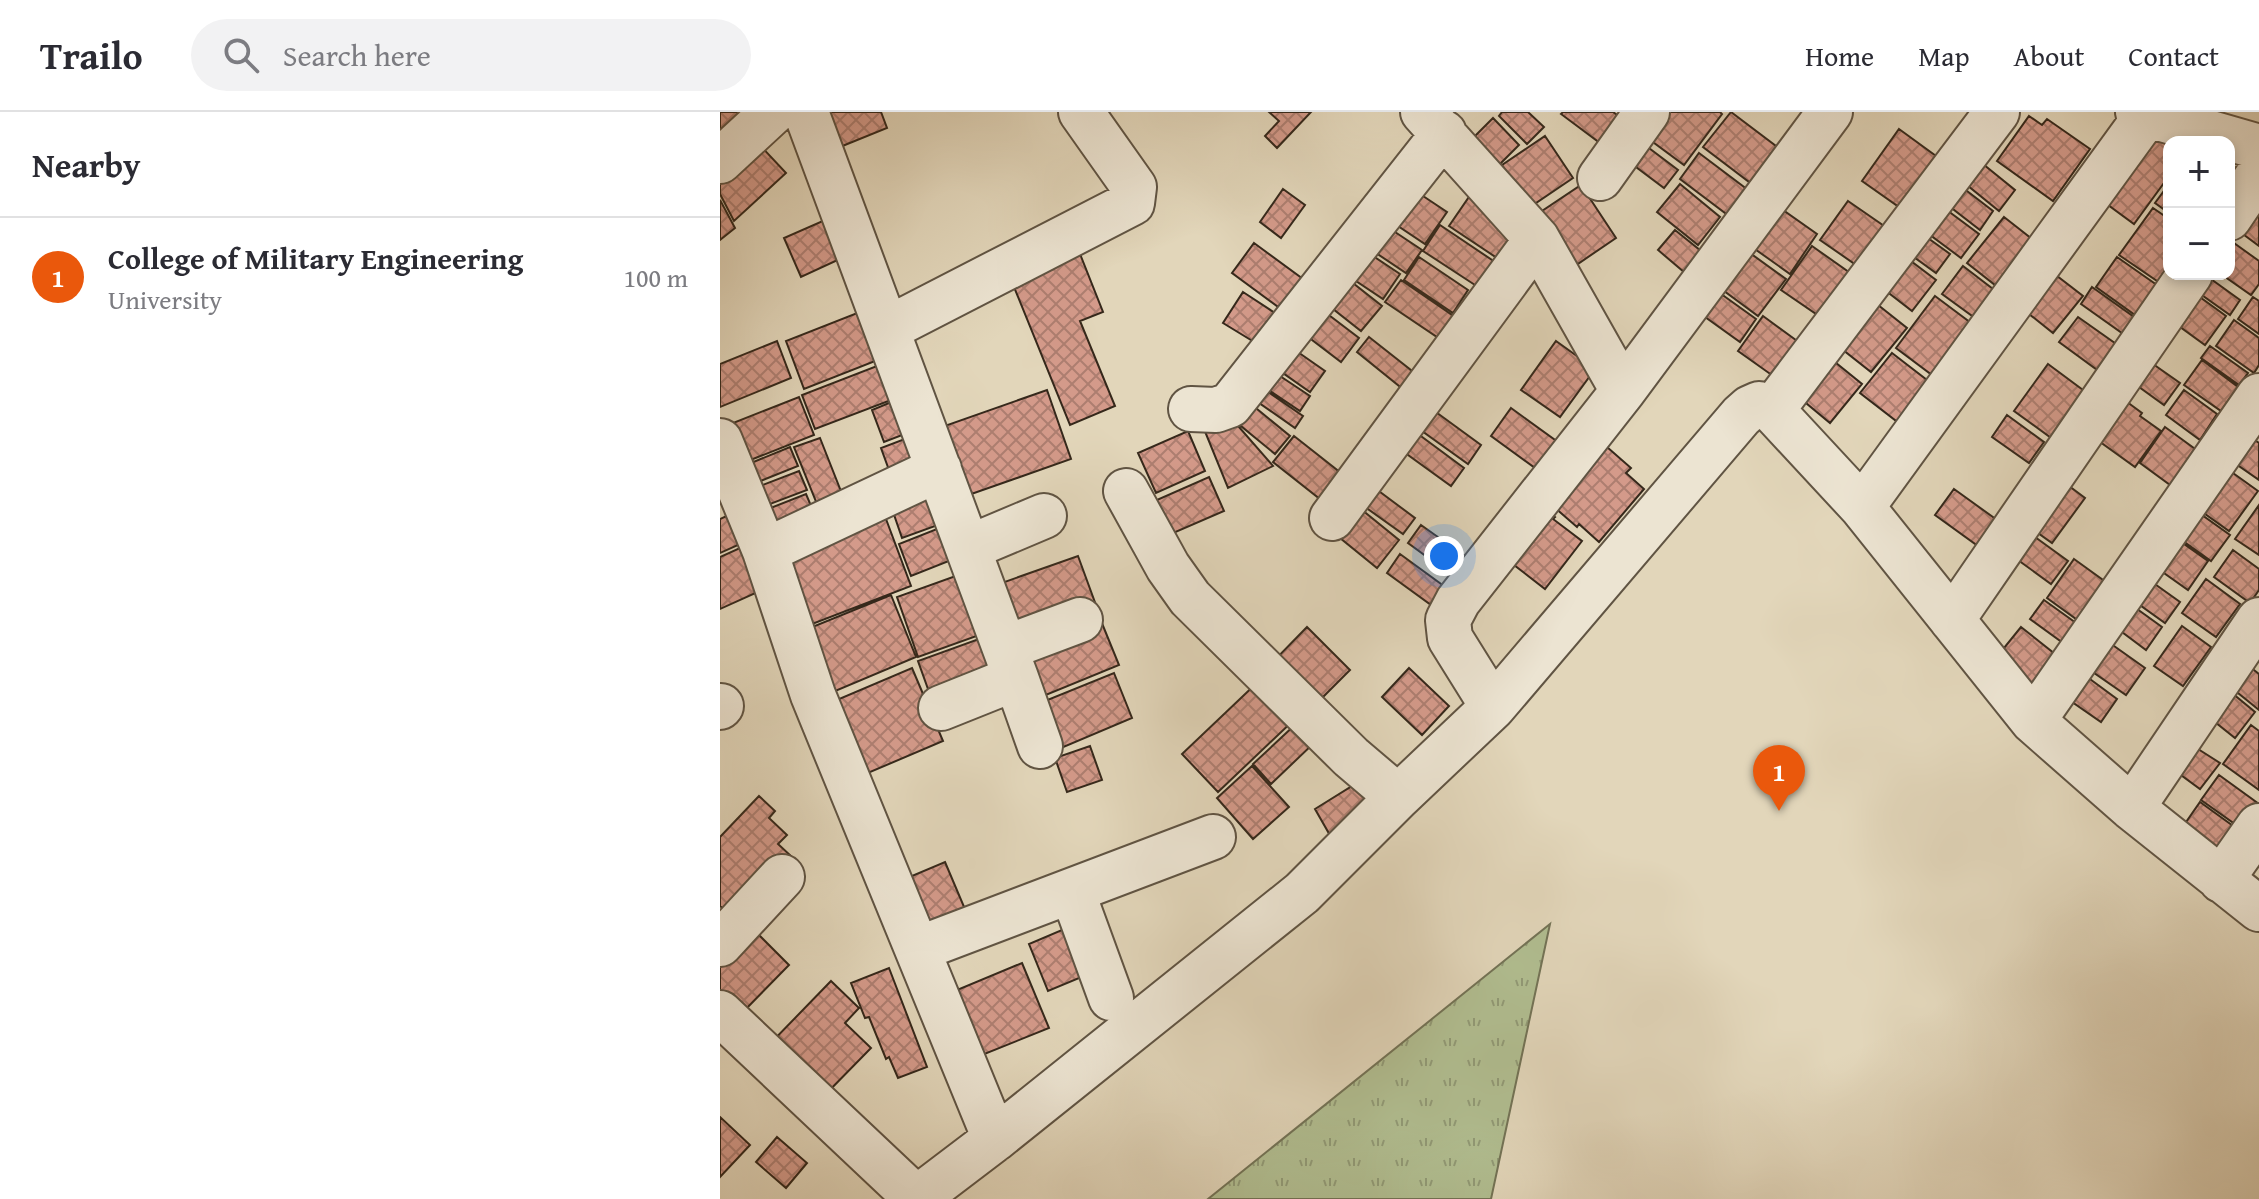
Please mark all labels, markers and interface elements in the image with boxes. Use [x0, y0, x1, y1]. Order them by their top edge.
search box [191, 19, 751, 91]
text: Trailo [40, 27, 143, 83]
icon: search [219, 33, 263, 77]
text: Search here [283, 33, 431, 77]
text: Home [1805, 35, 1874, 76]
text: Map [1918, 35, 1970, 76]
text: About [2014, 35, 2084, 76]
text: Contact [2128, 35, 2219, 76]
map controls [2163, 136, 2235, 280]
button: + [2163, 136, 2235, 208]
text: Nearby [32, 140, 141, 189]
button: − [2163, 208, 2235, 280]
text: College of Military Engineering [108, 236, 523, 280]
text: 1 [51, 258, 65, 297]
text: 100 m [623, 258, 688, 297]
text: University [108, 280, 222, 319]
your location [1424, 536, 1464, 576]
pin: 1 [1753, 745, 1805, 811]

